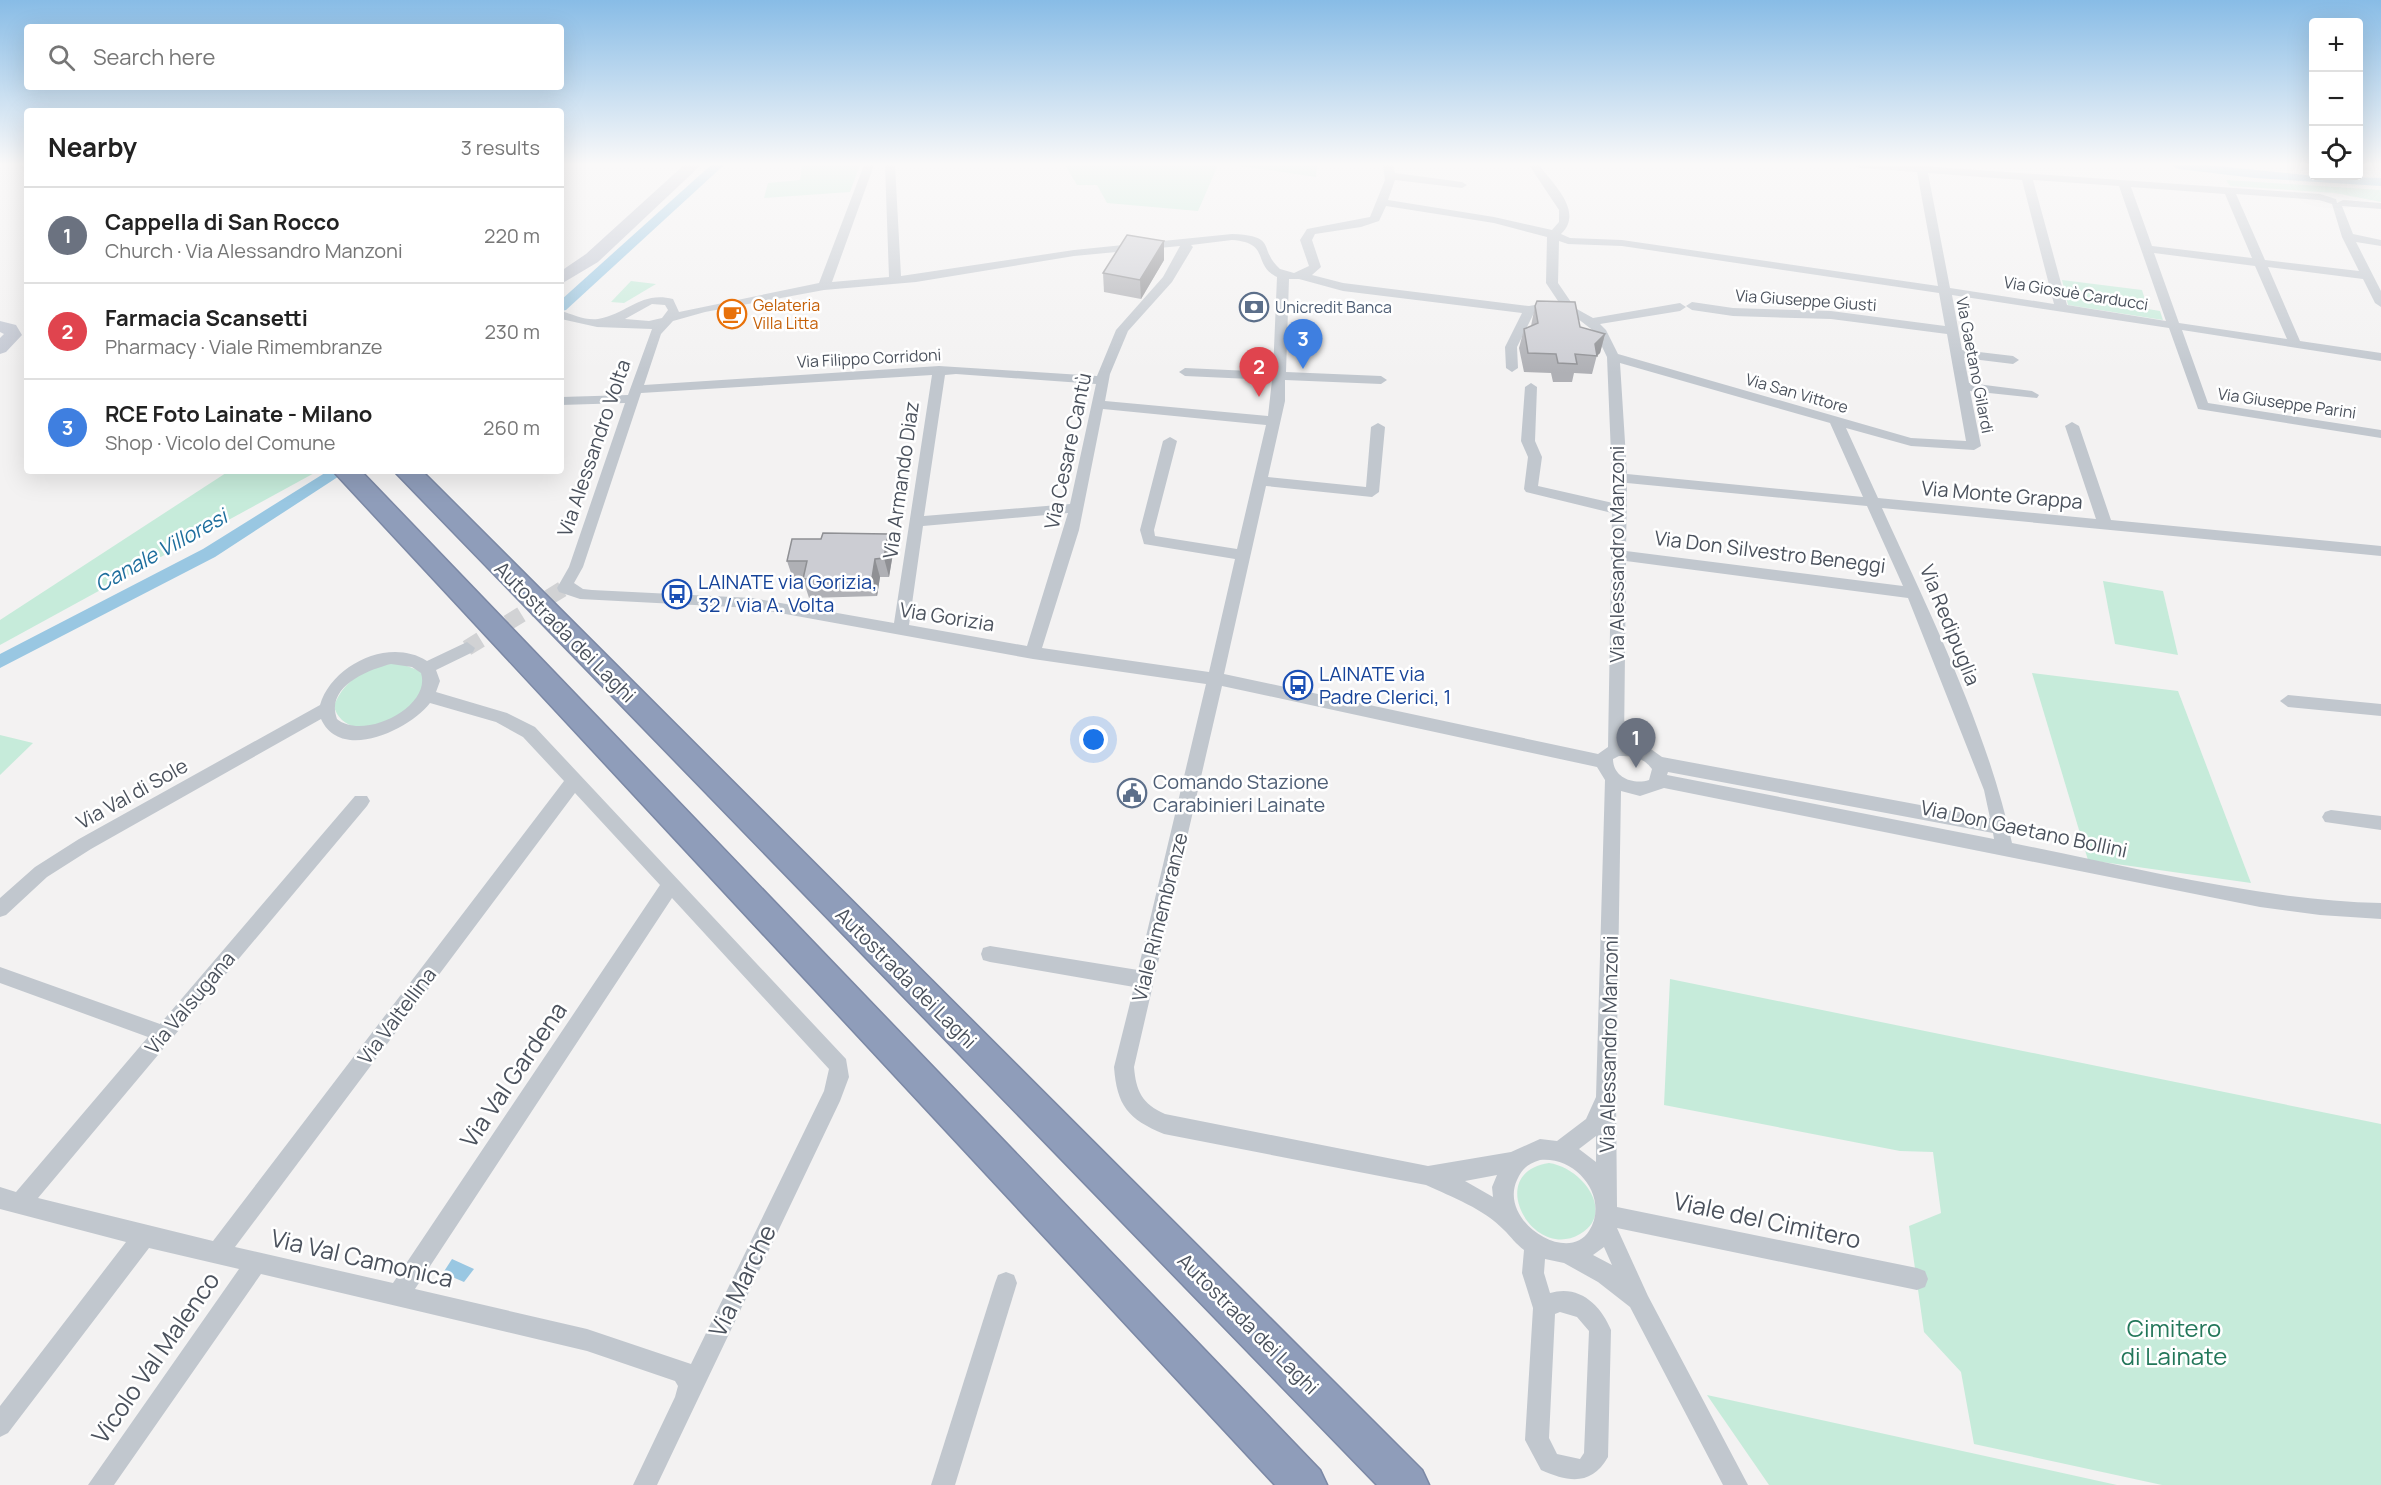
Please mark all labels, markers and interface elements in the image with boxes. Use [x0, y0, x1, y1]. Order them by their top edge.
map controls [2309, 18, 2363, 180]
button: + [2309, 18, 2363, 72]
search box [24, 24, 564, 90]
icon: search [45, 41, 78, 74]
text: Search here [93, 42, 215, 72]
button: − [2309, 72, 2363, 126]
button: locate [2309, 126, 2363, 180]
text: Nearby [48, 129, 137, 165]
text: 3 results [461, 134, 540, 161]
text: Cappella di San Rocco [105, 207, 340, 237]
text: 1 [63, 222, 72, 249]
text: 220 m [484, 222, 540, 249]
text: Church · Via Alessandro Manzoni [105, 237, 403, 264]
street label: Via Giosuè Carducci [2002, 271, 2150, 315]
street label: Via Giuseppe Giusti [1735, 284, 1877, 316]
bank icon: Unicredit Banca [1238, 291, 1270, 323]
place label: Gelateria Villa Litta [753, 294, 820, 334]
street label: Via Gaetano Gilardi [1951, 295, 1999, 435]
place label: Unicredit Banca [1275, 296, 1392, 318]
cafe icon: Gelateria Villa Litta [716, 298, 748, 330]
text: Farmacia Scansetti [105, 303, 308, 333]
text: 2 [62, 318, 73, 345]
text: 230 m [484, 318, 540, 345]
pin: 3 [1284, 320, 1322, 369]
text: Pharmacy · Viale Rimembranze [105, 333, 383, 360]
street label: Via Filippo Corridoni [796, 343, 942, 373]
pin: 2 [1240, 348, 1278, 397]
street label: Via Alessandro Volta [551, 356, 637, 540]
street label: Via San Vittore [1743, 368, 1851, 418]
street label: Via Cesare Cantù [1038, 370, 1097, 531]
street label: Via Giuseppe Parini [2216, 382, 2358, 424]
text: RCE Foto Lainate - Milano [105, 399, 372, 429]
street label: Via Armando Diaz [876, 399, 925, 560]
text: 3 [62, 414, 73, 441]
text: 260 m [483, 414, 540, 441]
text: Shop · Vicolo del Comune [105, 429, 336, 456]
street label: Via Alessandro Manzoni [1603, 445, 1630, 663]
street label: Via Monte Grappa [1920, 474, 2084, 515]
water label: Canale Villoresi [89, 501, 234, 598]
street label: Via Don Silvestro Beneggi [1653, 524, 1887, 579]
street label: Autostrada dei Laghi [489, 555, 642, 708]
street label: Via Redipuglia [1914, 560, 1987, 689]
place label: LAINATE via Gorizia, 32 / via A. Volta [698, 568, 877, 618]
bus stop icon: LAINATE via Gorizia, 32 / via A. Volta [661, 578, 693, 610]
street label: Via Gorizia [898, 596, 996, 637]
place label: LAINATE via Padre Clerici, 1 [1319, 660, 1451, 710]
bus stop icon: LAINATE via Padre Clerici, 1 [1282, 669, 1314, 701]
pin: 1 [1616, 718, 1656, 768]
your location [1079, 725, 1108, 754]
street label: Via Val di Sole [71, 752, 192, 835]
place label: Comando Stazione Carabinieri Lainate [1153, 768, 1329, 818]
public building icon: Comando Stazione Carabinieri Lainate [1116, 777, 1148, 809]
street label: Via Don Gaetano Bollini [1918, 793, 2130, 864]
street label: Viale Rimembranze [1125, 829, 1194, 1004]
street label: Autostrada dei Laghi [830, 901, 983, 1054]
street label: Via Alessandro Manzoni [1593, 935, 1624, 1153]
street label: Via Valsugana [139, 945, 241, 1060]
street label: Via Valtellina [351, 962, 442, 1070]
street label: Via Val Gardena [452, 995, 574, 1153]
street label: Viale del Cimitero [1671, 1184, 1864, 1255]
street label: Via Marche [700, 1219, 783, 1342]
street label: Via Val Camonica [268, 1221, 457, 1295]
street label: Autostrada dei Laghi [1172, 1247, 1325, 1400]
street label: Vicolo Val Malenco [83, 1265, 226, 1450]
park label: Cimitero di Lainate [2121, 1311, 2227, 1372]

